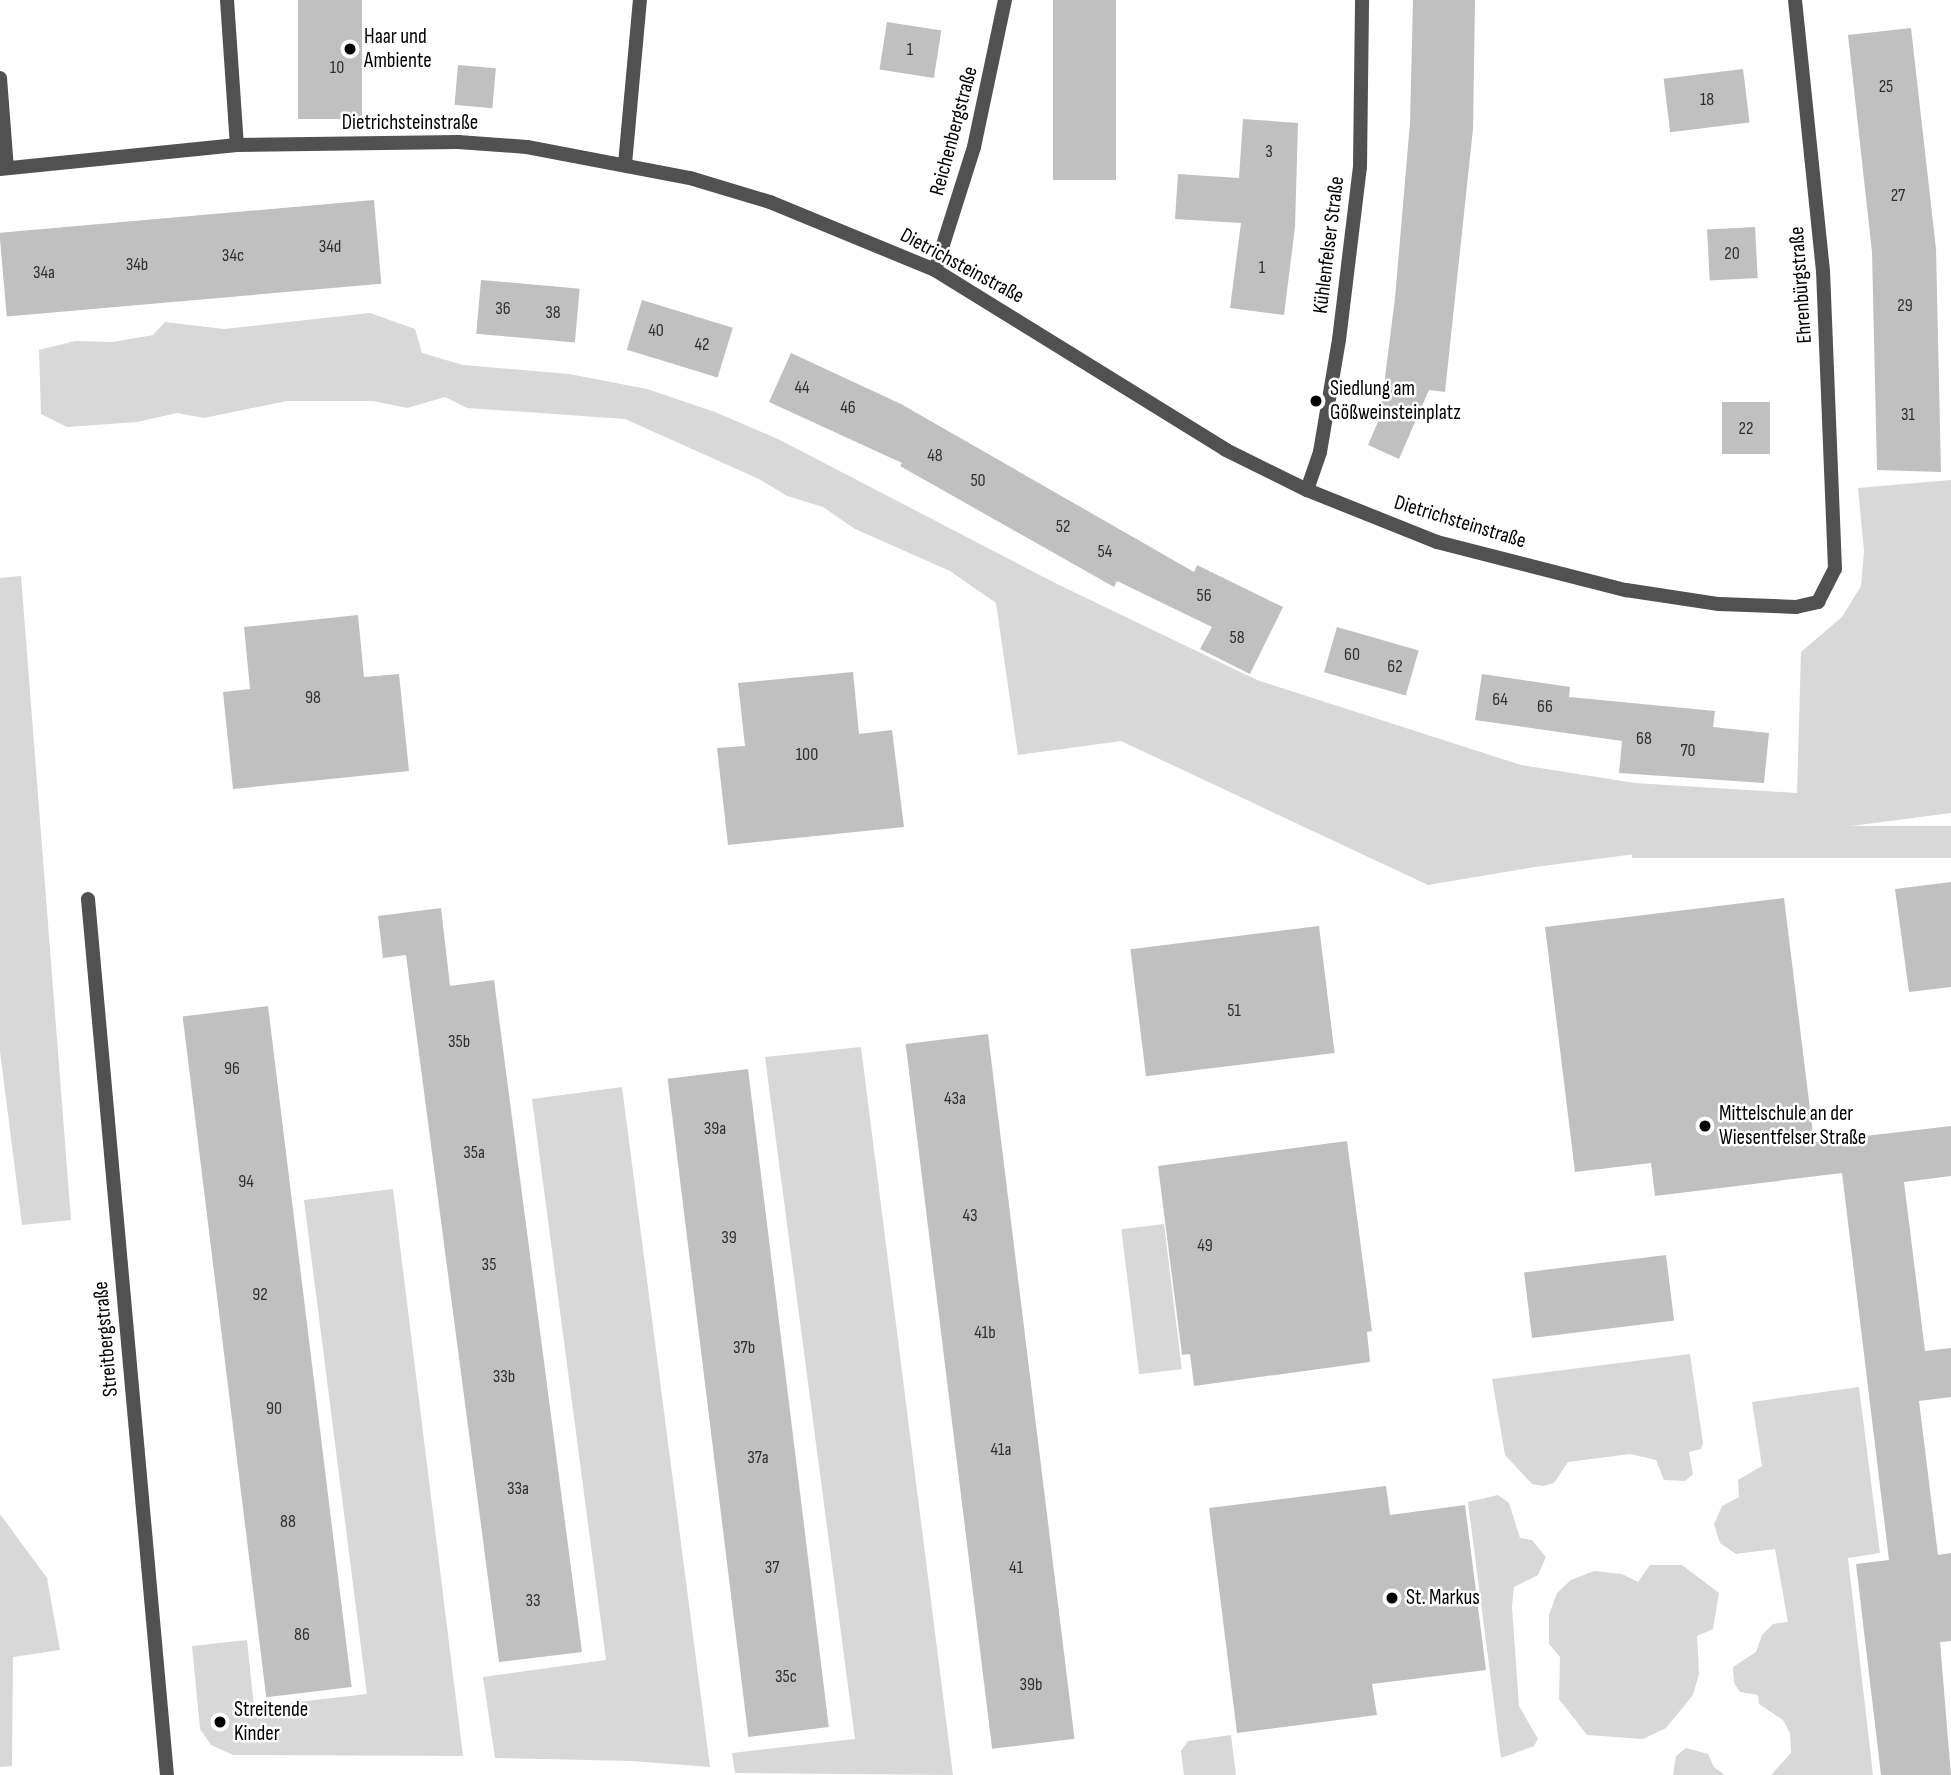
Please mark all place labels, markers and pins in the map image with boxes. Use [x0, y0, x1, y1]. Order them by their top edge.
place label: Haar und Ambiente [364, 24, 432, 74]
marker: Haar und Ambiente [342, 41, 358, 57]
place label: Siedlung am Gößweinsteinplatz [1330, 376, 1461, 426]
marker: Siedlung am Gößweinsteinplatz [1308, 393, 1324, 409]
place label: Mittelschule an der Wiesentfelser Straße [1719, 1101, 1866, 1151]
marker: Mittelschule an der Wiesentfelser Straße [1697, 1118, 1713, 1134]
place label: St. Markus [1406, 1585, 1480, 1611]
marker: St. Markus [1384, 1590, 1400, 1606]
place label: Streitende Kinder [234, 1697, 308, 1747]
marker: Streitende Kinder [212, 1714, 228, 1730]

